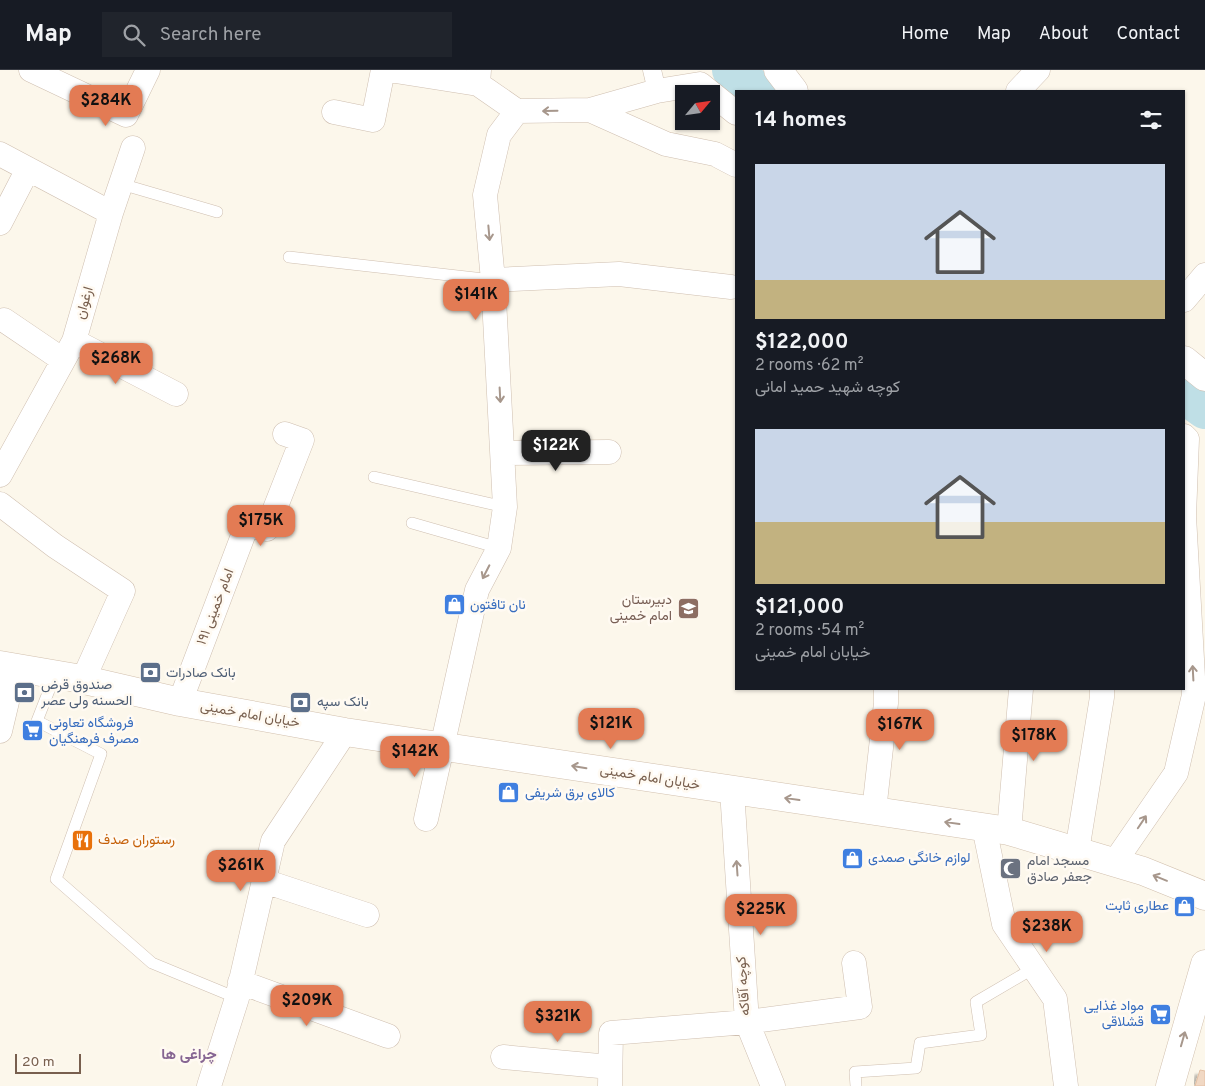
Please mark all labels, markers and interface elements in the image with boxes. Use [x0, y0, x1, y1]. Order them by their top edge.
search box [102, 12, 452, 57]
text: Map [25, 20, 72, 50]
icon: search [120, 21, 148, 49]
text: Search here [160, 23, 261, 47]
text: Home [901, 23, 949, 46]
text: Map [977, 23, 1011, 46]
text: About [1039, 23, 1088, 46]
text: Contact [1116, 23, 1180, 46]
pin: $284K [71, 85, 141, 127]
north arrow [675, 85, 720, 130]
map controls [675, 85, 720, 130]
text: $284K [80, 91, 132, 111]
one-way arrow [542, 106, 558, 116]
icon: filters [1137, 106, 1165, 134]
text: 14 homes [755, 107, 847, 134]
icon: home [915, 197, 1005, 287]
one-way arrow [484, 225, 494, 241]
pin: $141K [441, 278, 511, 321]
street label: ارغوان [72, 285, 98, 321]
text: $141K [454, 285, 498, 305]
text: $122,000 [755, 329, 849, 356]
pin: $268K [81, 342, 151, 385]
text: $268K [91, 349, 141, 369]
text: 2 rooms · 62 m² [755, 356, 863, 376]
text: کوچه شهید حمید امانی [755, 378, 900, 398]
one-way arrow [495, 387, 504, 403]
pin: $122K [521, 430, 591, 472]
text: $122K [533, 436, 579, 456]
icon: home [915, 462, 1005, 552]
pin: $175K [226, 504, 296, 547]
text: $175K [238, 511, 284, 531]
one-way arrow [481, 564, 490, 579]
street label: امام خمینی ۱۹۱ [194, 566, 238, 648]
place label: دبیرستان امام خمینی [610, 592, 672, 625]
shop icon: نان تافتون [442, 593, 466, 617]
text: $121,000 [755, 594, 844, 621]
school or university icon: دبیرستان امام خمینی [676, 596, 700, 620]
place label: نان تافتون [470, 597, 526, 614]
text: 2 rooms · 54 m² [755, 621, 864, 641]
text: خیابان امام خمینی [755, 643, 870, 663]
bank icon: بانک صادرات [138, 661, 162, 685]
place label: بانک صادرات [166, 665, 236, 682]
one-way arrow [1189, 665, 1198, 681]
place label: صندوق قرض الحسنه ولی عصر [40, 677, 132, 710]
bank icon: صندوق قرض الحسنه ولی عصر [13, 681, 37, 705]
bank icon: بانک سپه [289, 690, 313, 714]
place label: بانک سپه [317, 694, 369, 711]
street label: خیابان امام خمینی [199, 698, 301, 732]
pin: $121K [576, 708, 646, 750]
pin: $167K [865, 708, 935, 751]
text: $121K [589, 714, 633, 734]
place label: فروشگاه تعاونی مصرف فرهنگیان [49, 715, 139, 748]
text: $167K [877, 715, 923, 735]
supermarket icon: فروشگاه تعاونی مصرف فرهنگیان [21, 719, 45, 743]
pin: $178K [999, 720, 1069, 762]
text: $178K [1011, 726, 1057, 746]
pin: $142K [380, 736, 450, 778]
text: $142K [391, 742, 439, 762]
one-way arrow [571, 762, 587, 772]
street label: خیابان امام خمینی [599, 762, 701, 794]
shop icon: کالای برق شریفی [497, 781, 521, 805]
place label: کالای برق شریفی [525, 785, 615, 802]
one-way arrow [784, 794, 800, 804]
one-way arrow [1137, 816, 1147, 830]
one-way arrow [945, 817, 961, 827]
restaurant icon: رستوران صدف [70, 828, 94, 852]
place label: رستوران صدف [98, 832, 175, 849]
shop icon: لوازم خانگی صمدی [840, 846, 864, 870]
pin: $261K [206, 850, 276, 892]
place label: لوازم خانگی صمدی [868, 850, 970, 867]
place label: مسجد امام جعفر صادق [1027, 853, 1092, 886]
text: $261K [218, 856, 264, 876]
mosque icon: مسجد امام جعفر صادق [999, 857, 1023, 881]
one-way arrow [733, 860, 742, 876]
one-way arrow [1153, 873, 1168, 882]
pin: $225K [726, 894, 796, 936]
shop icon: عطاری ثابت [1173, 894, 1197, 918]
place label: عطاری ثابت [1105, 898, 1169, 915]
text: $225K [736, 900, 786, 920]
pin: $238K [1012, 910, 1082, 953]
text: $238K [1022, 917, 1072, 937]
street label: کوچه آقاکه [733, 956, 755, 1016]
pin: $209K [272, 984, 342, 1027]
text: $209K [281, 991, 333, 1011]
place label: مواد غذایی قشلاقی [1084, 998, 1144, 1031]
pin: $321K [523, 1000, 593, 1043]
supermarket icon: مواد غذایی قشلاقی [1148, 1002, 1172, 1026]
text: $321K [535, 1007, 581, 1027]
one-way arrow [1179, 1032, 1189, 1048]
district label: چراغی ها [161, 1046, 217, 1065]
scale bar [15, 1051, 81, 1074]
text: 20 m [22, 1054, 55, 1071]

